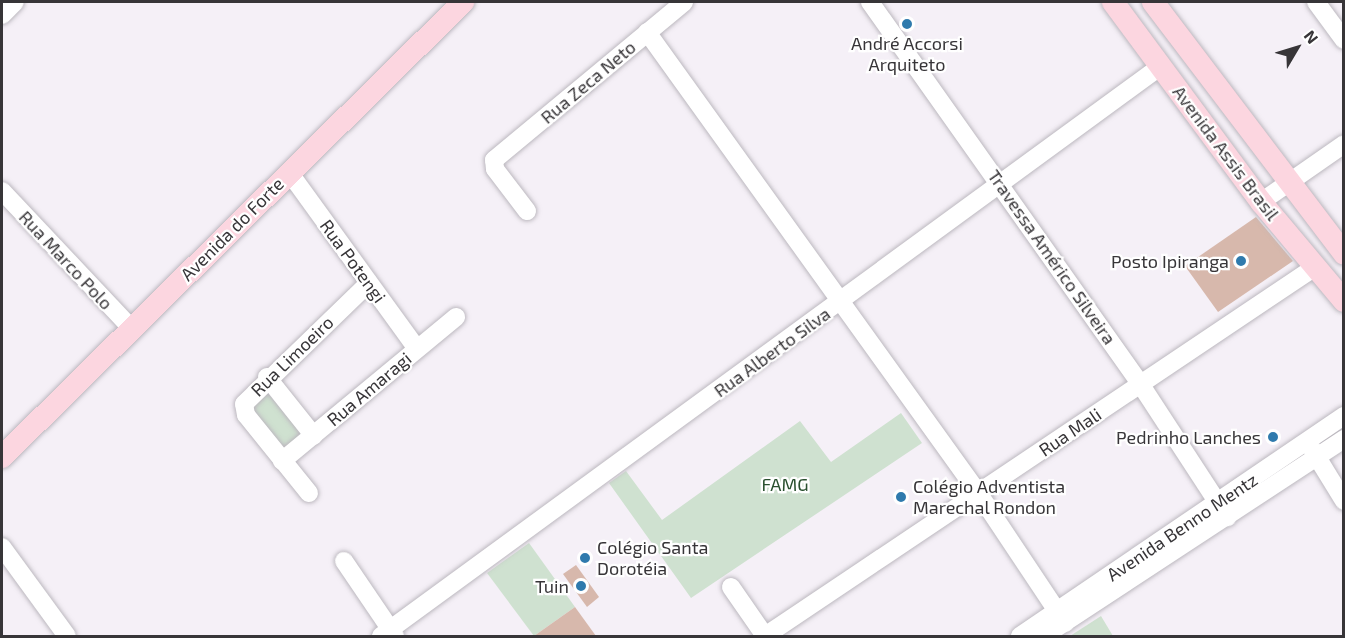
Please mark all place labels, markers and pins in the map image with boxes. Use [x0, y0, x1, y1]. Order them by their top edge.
marker: André Accorsi Arquiteto [900, 17, 914, 31]
place label: André Accorsi Arquiteto [851, 33, 963, 76]
place label: Posto Ipiranga [1111, 250, 1229, 272]
marker: Posto Ipiranga [1234, 254, 1248, 268]
place label: Pedrinho Lanches [1116, 426, 1261, 448]
marker: Pedrinho Lanches [1266, 430, 1280, 444]
place label: Colégio Adventista Marechal Rondon [913, 476, 1066, 518]
marker: Colégio Adventista Marechal Rondon [894, 490, 908, 504]
place label: Colégio Santa Dorotéia [597, 537, 708, 580]
marker: Colégio Santa Dorotéia [578, 551, 592, 565]
place label: Tuin [535, 575, 569, 597]
marker: Tuin [574, 579, 588, 593]

